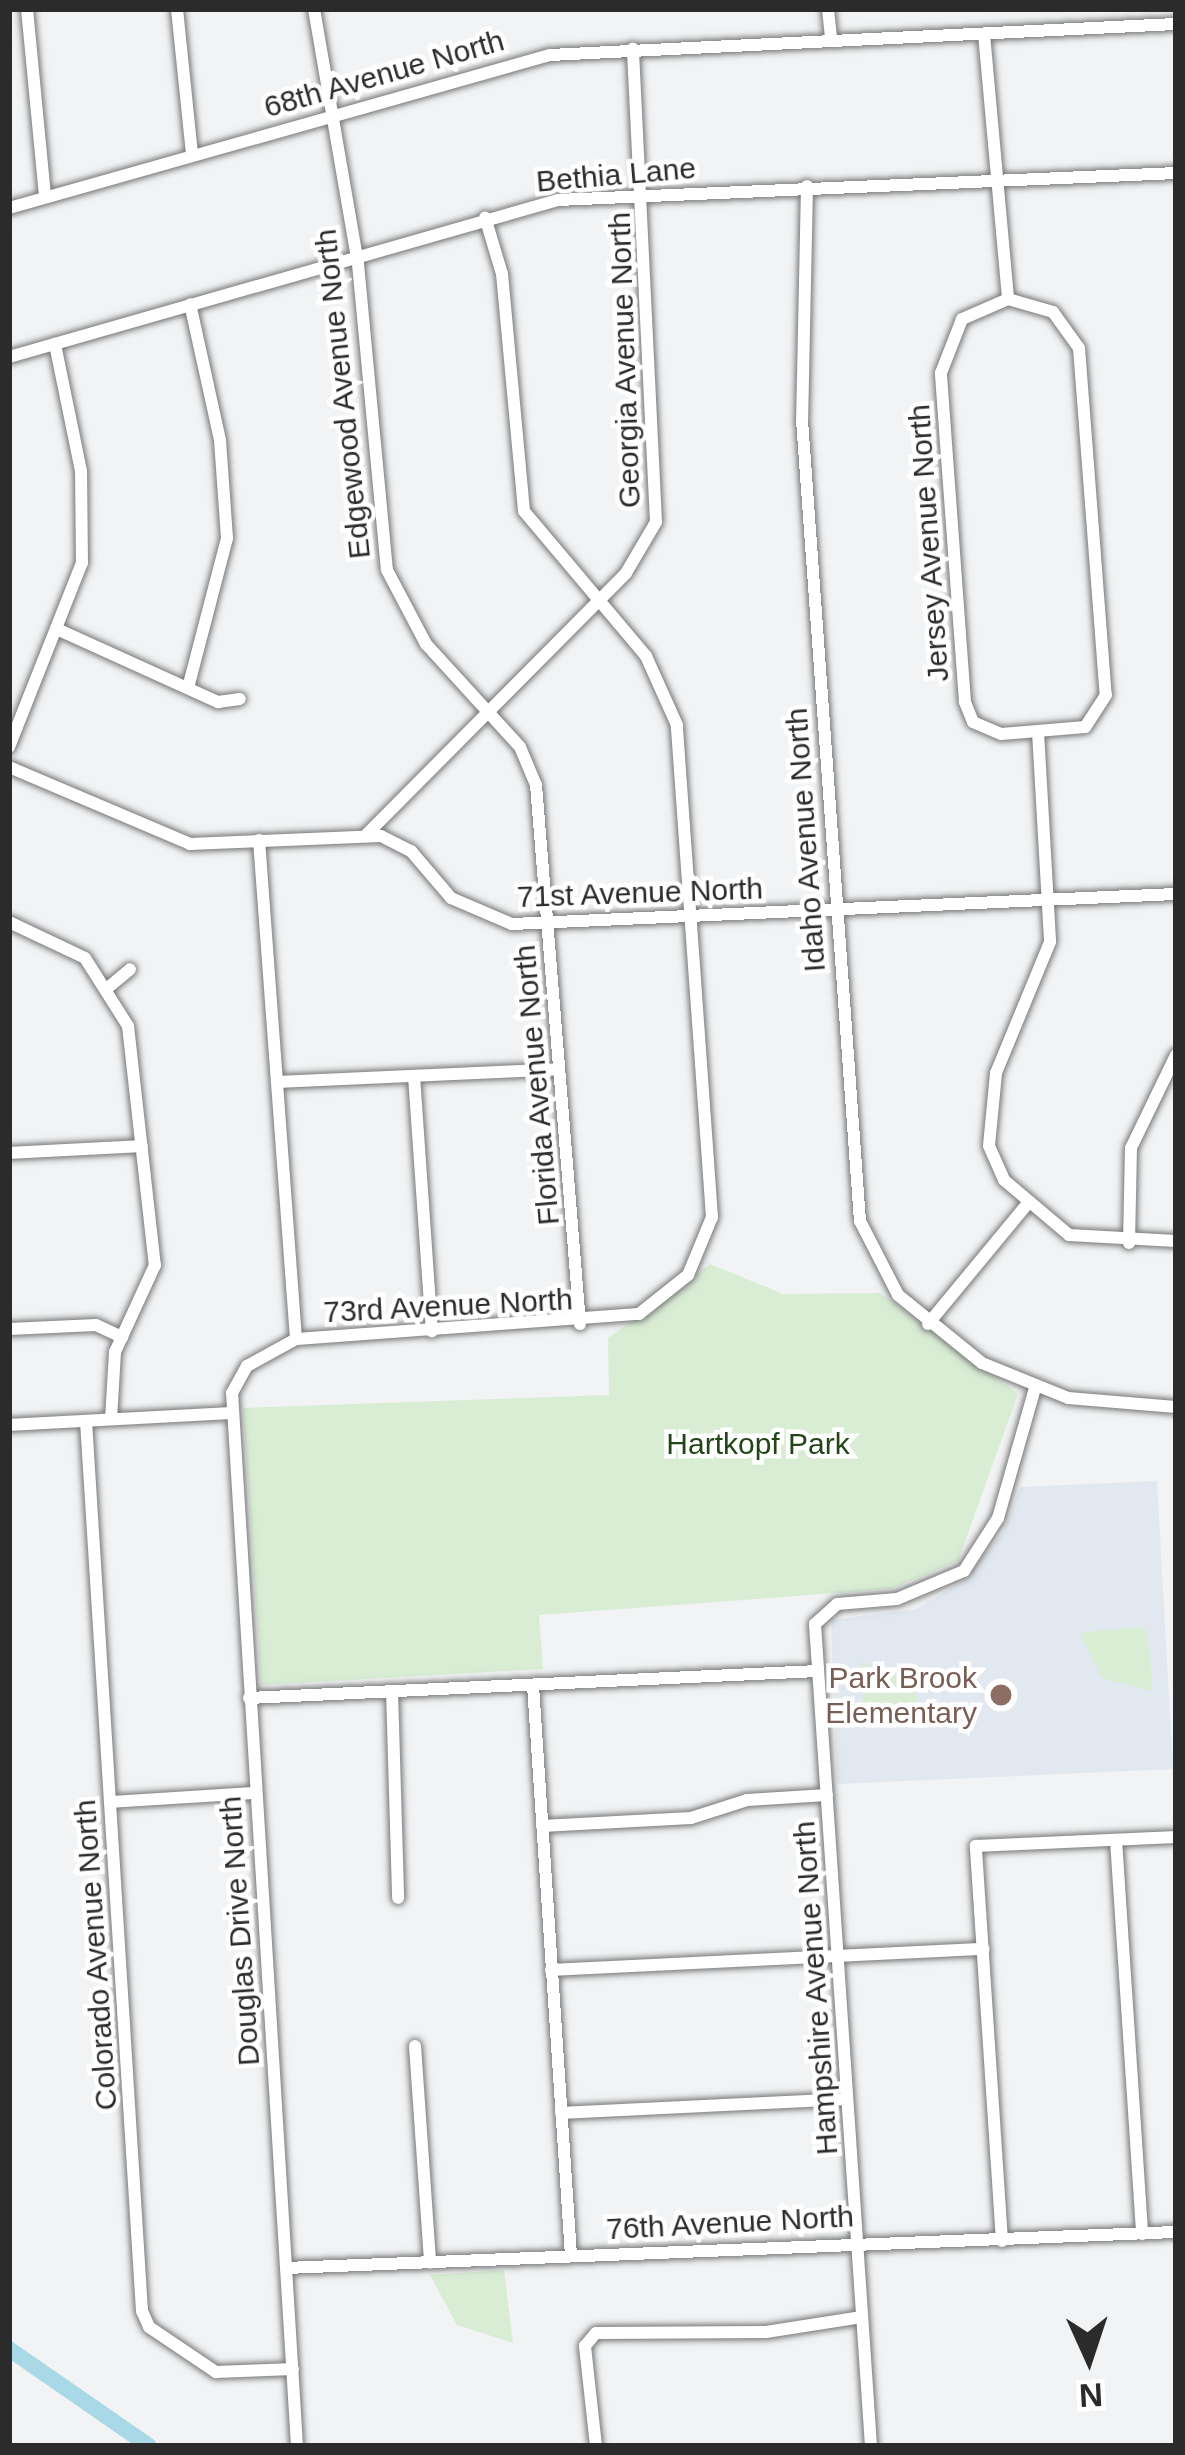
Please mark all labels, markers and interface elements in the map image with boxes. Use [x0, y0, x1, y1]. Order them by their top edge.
street label: 68th Avenue North [259, 22, 509, 126]
street label: Bethia Lane [535, 150, 697, 200]
street label: Georgia Avenue North [602, 210, 648, 510]
street label: Edgewood Avenue North [308, 227, 378, 561]
street label: Jersey Avenue North [901, 402, 957, 684]
street label: Idaho Avenue North [779, 706, 833, 974]
street label: 71st Avenue North [515, 871, 765, 915]
street label: Florida Avenue North [507, 943, 567, 1227]
street label: 73rd Avenue North [322, 1281, 574, 1331]
park label: Hartkopf Park [666, 1426, 850, 1462]
place label: Park Brook Elementary [825, 1660, 977, 1730]
marker: Park Brook Elementary [988, 1682, 1014, 1708]
street label: Douglas Drive North [213, 1795, 267, 2067]
street label: Colorado Avenue North [67, 1798, 125, 2112]
street label: Hampshire Avenue North [786, 1819, 846, 2157]
street label: 76th Avenue North [604, 2198, 856, 2248]
north arrow [1029, 2299, 1149, 2419]
text: N [1078, 2376, 1104, 2415]

